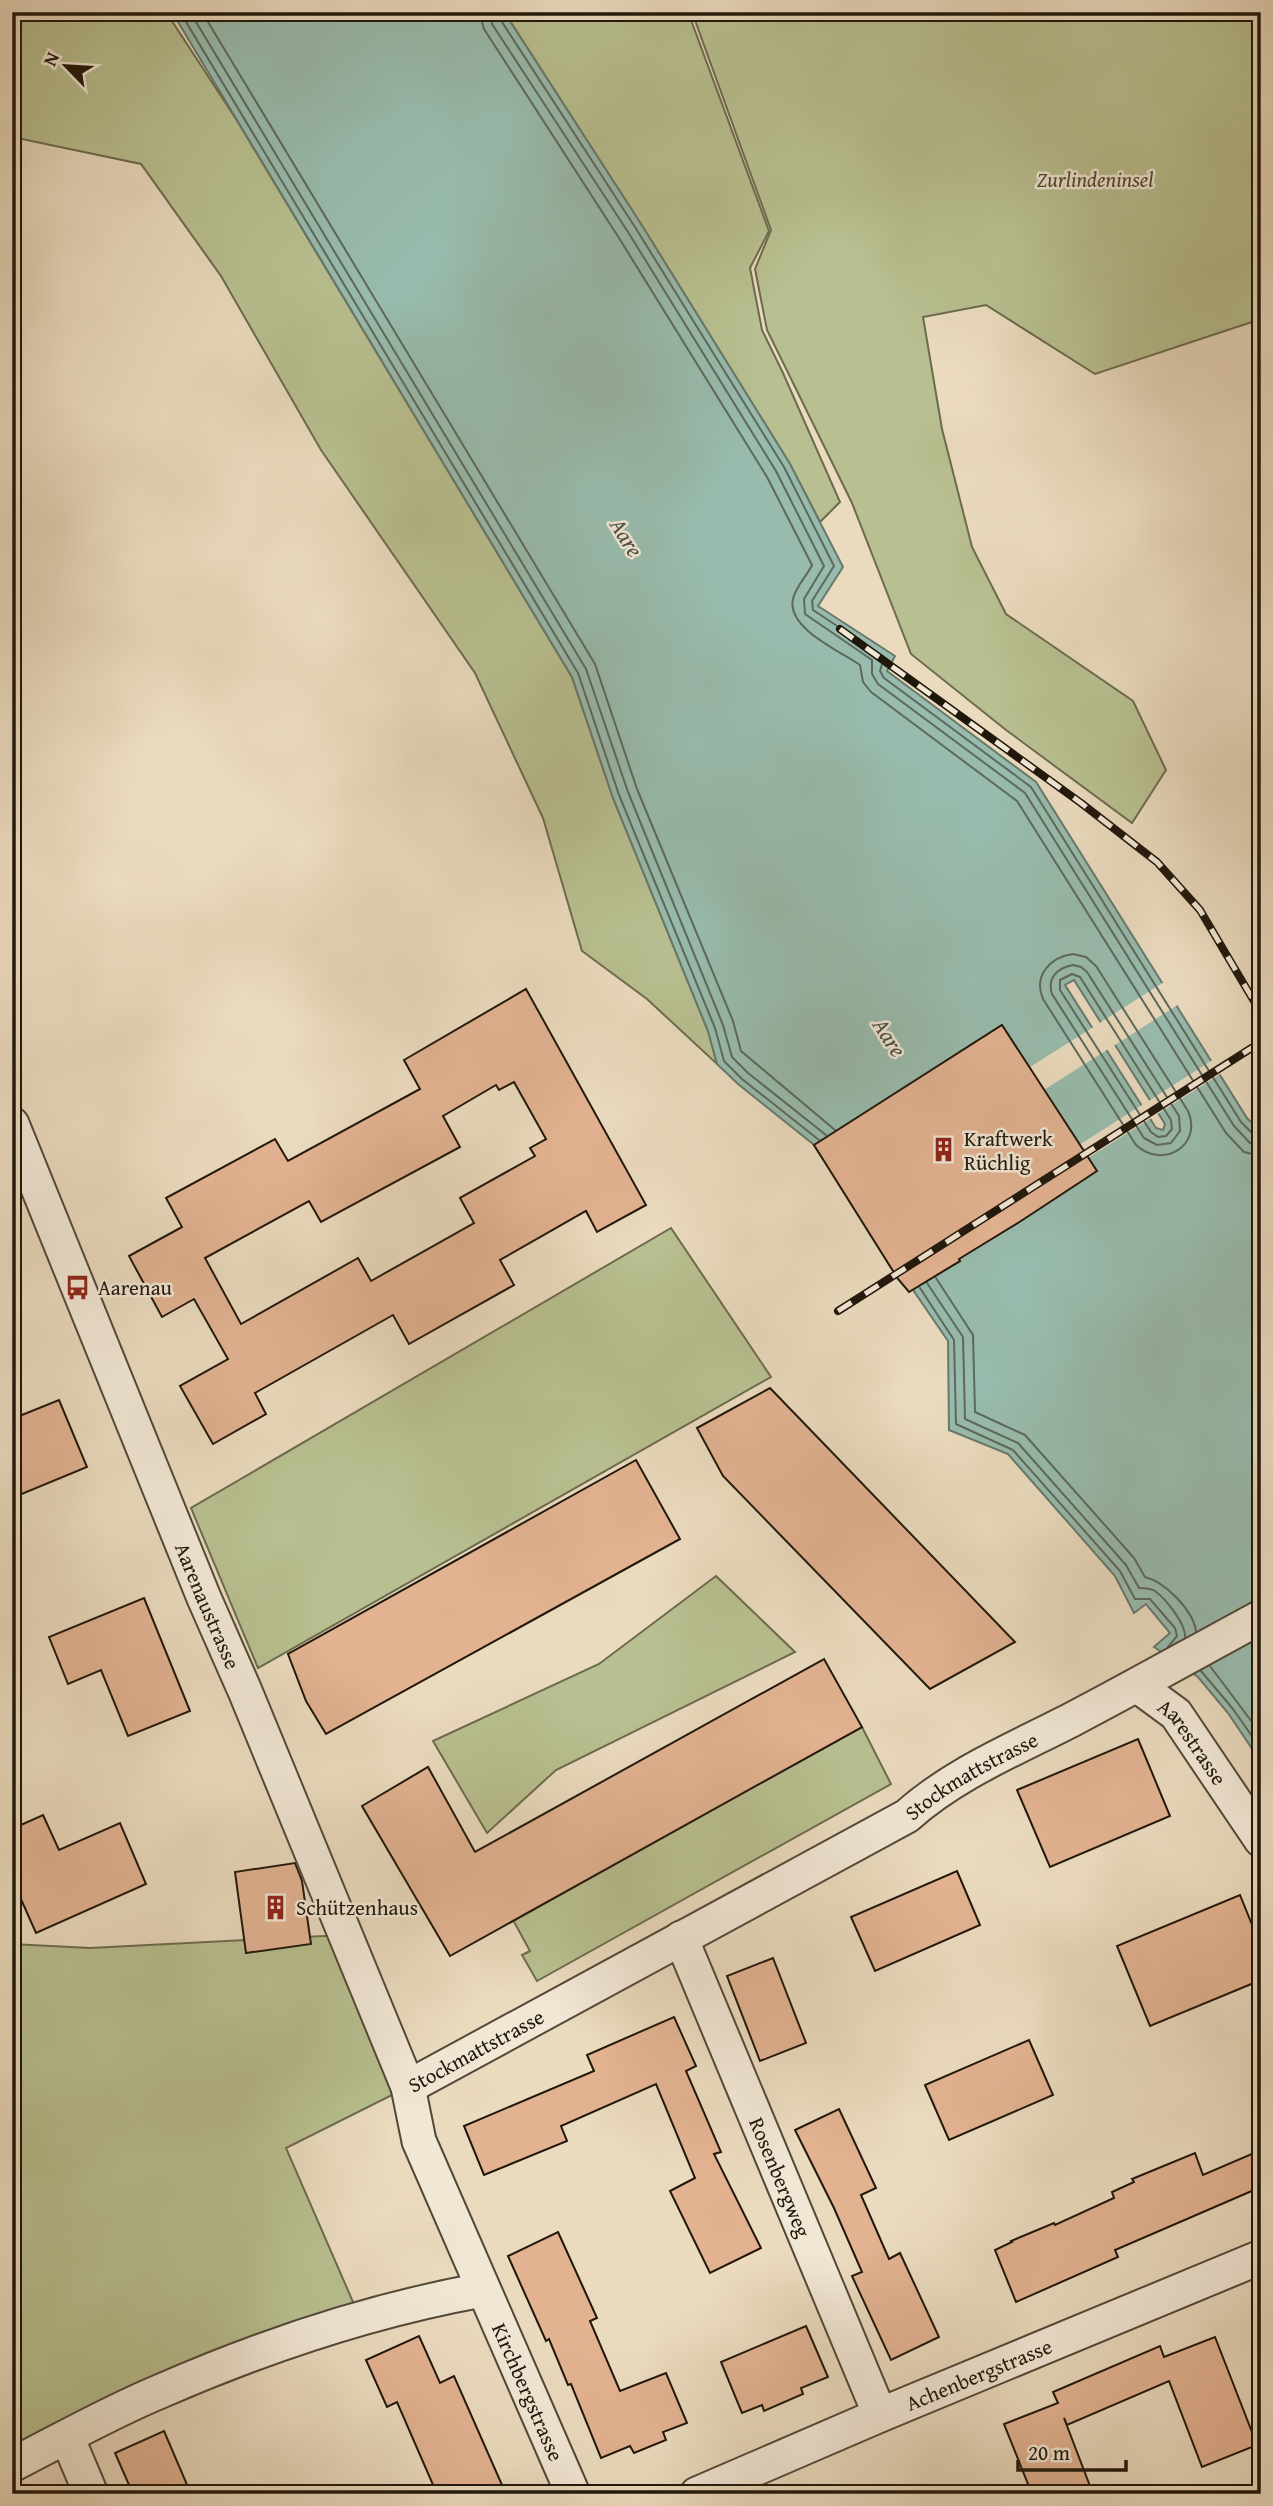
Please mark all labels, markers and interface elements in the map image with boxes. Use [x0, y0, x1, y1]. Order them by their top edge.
north arrow [32, 32, 102, 102]
text: N [35, 47, 66, 70]
park label: Zurlindeninsel [1037, 164, 1153, 195]
water label: Aare [602, 510, 652, 563]
water label: Aare [864, 1010, 915, 1063]
place label: Kraftwerk Rüchlig [964, 1123, 1053, 1178]
building icon: Kraftwerk Rüchlig [930, 1136, 958, 1164]
place label: Aarenau [98, 1272, 173, 1303]
bus stop icon: Aarenau [64, 1273, 92, 1301]
street label: Aarenaustrasse [168, 1538, 249, 1674]
street label: Aarestrasse [1152, 1690, 1235, 1791]
street label: Stockmattstrasse [897, 1723, 1043, 1827]
place label: Schützenhaus [296, 1892, 418, 1923]
building icon: Schützenhaus [262, 1893, 290, 1921]
street label: Stockmattstrasse [402, 2001, 549, 2100]
street label: Rosenbergweg [742, 2112, 820, 2242]
street label: Kirchbergstrasse [485, 2318, 572, 2466]
street label: Achenbergstrasse [901, 2330, 1057, 2418]
scale bar [1018, 2429, 1126, 2473]
text: 20 m [1028, 2437, 1070, 2468]

